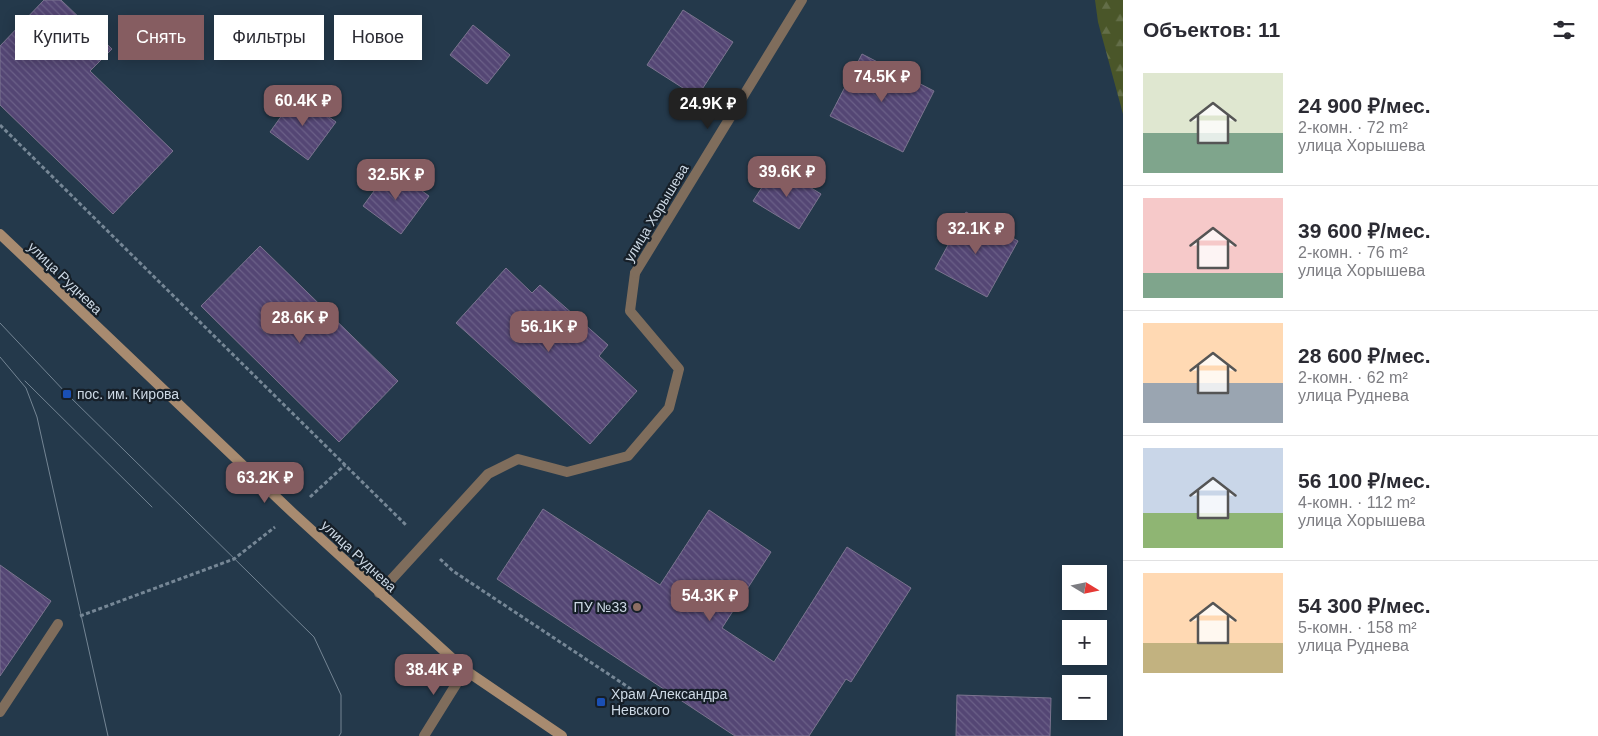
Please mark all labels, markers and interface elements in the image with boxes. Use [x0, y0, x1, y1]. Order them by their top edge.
chip: Купить [15, 15, 108, 60]
chip: Снять [118, 15, 204, 60]
chip: Фильтры [214, 15, 324, 60]
chip: Новое [334, 15, 422, 60]
icon: filters [1550, 16, 1578, 44]
text: Объектов: 11 [1143, 18, 1280, 41]
pin: 74.5K ₽ [836, 61, 928, 103]
text: 74.5K ₽ [854, 68, 910, 85]
pin: 60.4K ₽ [257, 84, 349, 127]
pin: 24.9K ₽ [662, 88, 754, 130]
text: 60.4K ₽ [275, 92, 331, 109]
icon: home [1183, 93, 1243, 153]
text: 24 900 ₽/мес. [1298, 94, 1431, 117]
text: 24.9K ₽ [680, 95, 736, 112]
text: 2-комн. · 72 m² [1298, 119, 1408, 136]
text: улица Хорышева [1298, 137, 1425, 154]
pin: 39.6K ₽ [741, 156, 833, 198]
pin: 32.5K ₽ [350, 158, 442, 201]
street label: улица Хорышева [620, 161, 692, 265]
text: 39.6K ₽ [759, 163, 815, 180]
text: 32.5K ₽ [368, 166, 424, 183]
pin: 32.1K ₽ [930, 212, 1022, 255]
icon: home [1183, 218, 1243, 278]
text: 39 600 ₽/мес. [1298, 219, 1431, 242]
text: 32.1K ₽ [948, 220, 1004, 237]
street label: улица Руднева [25, 239, 106, 318]
text: 2-комн. · 76 m² [1298, 244, 1408, 261]
text: улица Хорышева [1298, 262, 1425, 279]
pin: 28.6K ₽ [254, 302, 346, 344]
text: 28.6K ₽ [272, 309, 328, 326]
pin: 56.1K ₽ [503, 310, 595, 353]
text: 56.1K ₽ [521, 318, 577, 335]
icon: home [1183, 343, 1243, 403]
text: 28 600 ₽/мес. [1298, 344, 1431, 367]
text: 2-комн. · 62 m² [1298, 369, 1408, 386]
place label: пос. им. Кирова [77, 386, 179, 402]
text: улица Руднева [1298, 387, 1409, 404]
marker: пос. им. Кирова [61, 388, 73, 400]
pin: 63.2K ₽ [219, 462, 311, 504]
icon: home [1183, 468, 1243, 528]
text: 63.2K ₽ [237, 469, 293, 486]
text: 56 100 ₽/мес. [1298, 469, 1431, 492]
text: 4-комн. · 112 m² [1298, 494, 1415, 511]
text: улица Хорышева [1298, 512, 1425, 529]
street label: улица Руднева [318, 517, 400, 595]
north arrow [1062, 565, 1108, 610]
map controls [1062, 565, 1107, 720]
pin: 54.3K ₽ [664, 580, 756, 622]
text: 54.3K ₽ [682, 587, 738, 604]
icon: home [1183, 593, 1243, 653]
text: 54 300 ₽/мес. [1298, 594, 1431, 617]
place label: ПУ №33 [574, 599, 627, 615]
marker: ПУ №33 [631, 601, 643, 613]
text: 5-комн. · 158 m² [1298, 619, 1417, 636]
button: + [1062, 620, 1107, 665]
text: улица Руднева [1298, 637, 1409, 654]
pin: 38.4K ₽ [388, 654, 480, 696]
text: 38.4K ₽ [406, 661, 462, 678]
button: − [1062, 675, 1107, 720]
place label: Храм Александра Невского [611, 686, 727, 718]
marker: Храм Александра Невского [595, 696, 607, 708]

